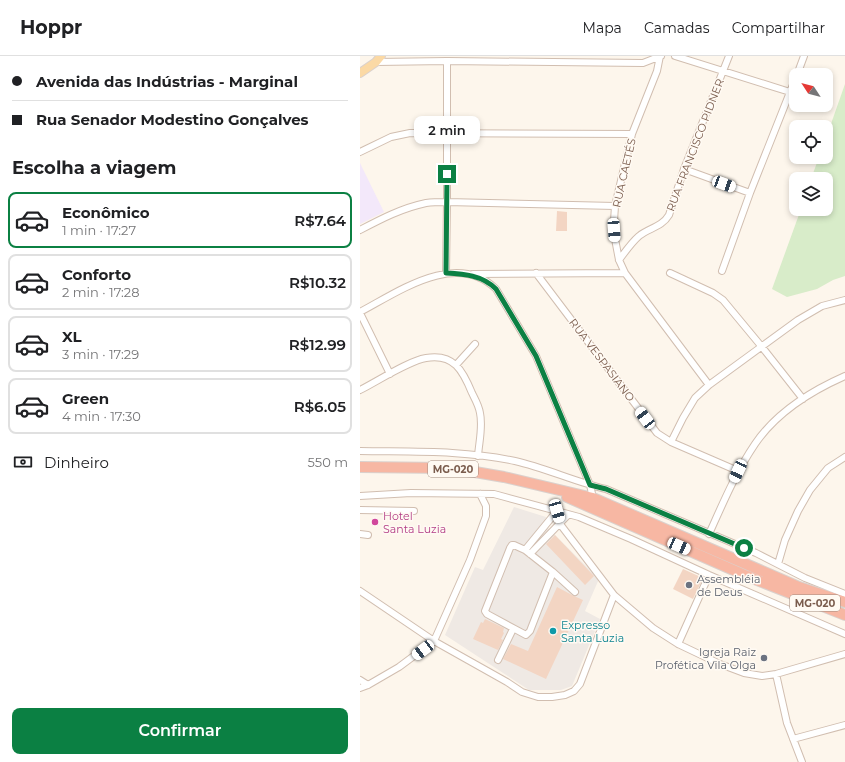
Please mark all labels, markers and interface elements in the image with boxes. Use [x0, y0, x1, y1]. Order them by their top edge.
text: Hoppr [20, 16, 82, 39]
text: Mapa [583, 19, 622, 37]
text: Camadas [644, 19, 710, 37]
text: Compartilhar [732, 19, 825, 37]
north arrow [789, 68, 833, 112]
map controls [789, 68, 833, 216]
text: Avenida das Indústrias - Marginal [36, 72, 298, 91]
street label: RUA FRANCISCO PIDNER [663, 77, 727, 213]
text: Rua Senador Modestino Gonçalves [36, 110, 309, 129]
callout: 2 min [414, 116, 480, 144]
button: locate [789, 120, 833, 164]
text: 2 min [428, 122, 466, 138]
street label: RUA CAETÉS [609, 137, 639, 209]
text: Escolha a viagem [12, 157, 176, 179]
route end [438, 165, 456, 183]
button: layers [789, 172, 833, 216]
car [711, 174, 737, 194]
icon: car [14, 202, 50, 238]
text: Econômico [62, 203, 150, 222]
text: R$7.64 [294, 211, 346, 230]
car [607, 218, 621, 242]
text: 1 min · 17:27 [62, 222, 136, 238]
icon: car [14, 264, 50, 300]
text: Conforto [62, 265, 131, 284]
text: R$10.32 [289, 273, 346, 292]
text: 2 min · 17:28 [62, 284, 139, 300]
street label: RUA VESPASIANO [566, 316, 638, 404]
icon: car [14, 326, 50, 362]
text: XL [62, 327, 81, 346]
text: R$12.99 [289, 335, 346, 354]
text: 3 min · 17:29 [62, 346, 139, 362]
icon: car [14, 388, 50, 424]
text: Green [62, 389, 109, 408]
text: R$6.05 [294, 397, 346, 416]
car [633, 405, 657, 431]
text: 4 min · 17:30 [62, 408, 141, 424]
icon: cash [12, 451, 34, 473]
text: Dinheiro [44, 453, 109, 472]
text: 550 m [308, 454, 348, 470]
car [727, 458, 749, 484]
road number: MG-020 [428, 461, 478, 477]
car [548, 498, 566, 524]
place label: Hotel Santa Luzia [383, 509, 446, 536]
marker: Hotel Santa Luzia [370, 517, 380, 527]
car [666, 536, 692, 556]
route start [735, 539, 753, 557]
place label: Assembléia de Deus [697, 572, 760, 599]
marker: Assembléia de Deus [684, 580, 694, 590]
road number: MG-020 [790, 595, 840, 611]
place label: Expresso Santa Luzia [561, 618, 624, 645]
marker: Expresso Santa Luzia [548, 626, 558, 636]
car [410, 638, 436, 662]
place label: Igreja Raiz Profética Vila Olga [655, 645, 756, 672]
marker: Igreja Raiz Profética Vila Olga [759, 653, 769, 663]
button: Confirmar [12, 708, 348, 754]

